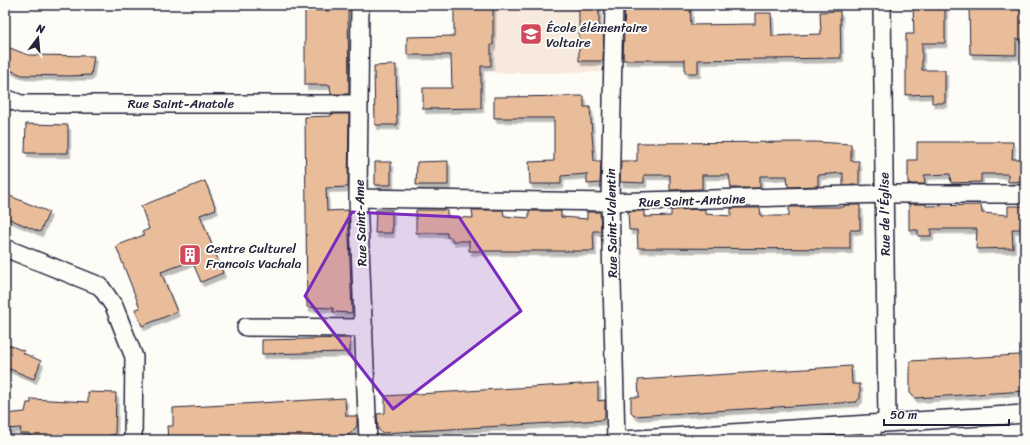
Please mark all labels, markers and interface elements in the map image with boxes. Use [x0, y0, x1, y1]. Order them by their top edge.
place label: École élémentaire Voltaire [546, 16, 647, 54]
north arrow [18, 18, 58, 58]
text: N [33, 18, 47, 39]
school or university icon: École élémentaire Voltaire [518, 21, 544, 47]
street label: Rue Saint-Anatole [128, 92, 235, 115]
street label: Rue Saint-Valentin [599, 168, 624, 278]
street label: Rue de l'Église [872, 172, 897, 256]
street label: Rue Saint-Ame [347, 179, 374, 267]
street label: Rue Saint-Antoine [638, 187, 746, 214]
place label: Centre Culturel Francois Vachala [206, 237, 302, 275]
building icon: Centre Culturel Francois Vachala [177, 242, 203, 268]
scale bar [884, 401, 1009, 427]
text: 50 m [890, 404, 917, 426]

